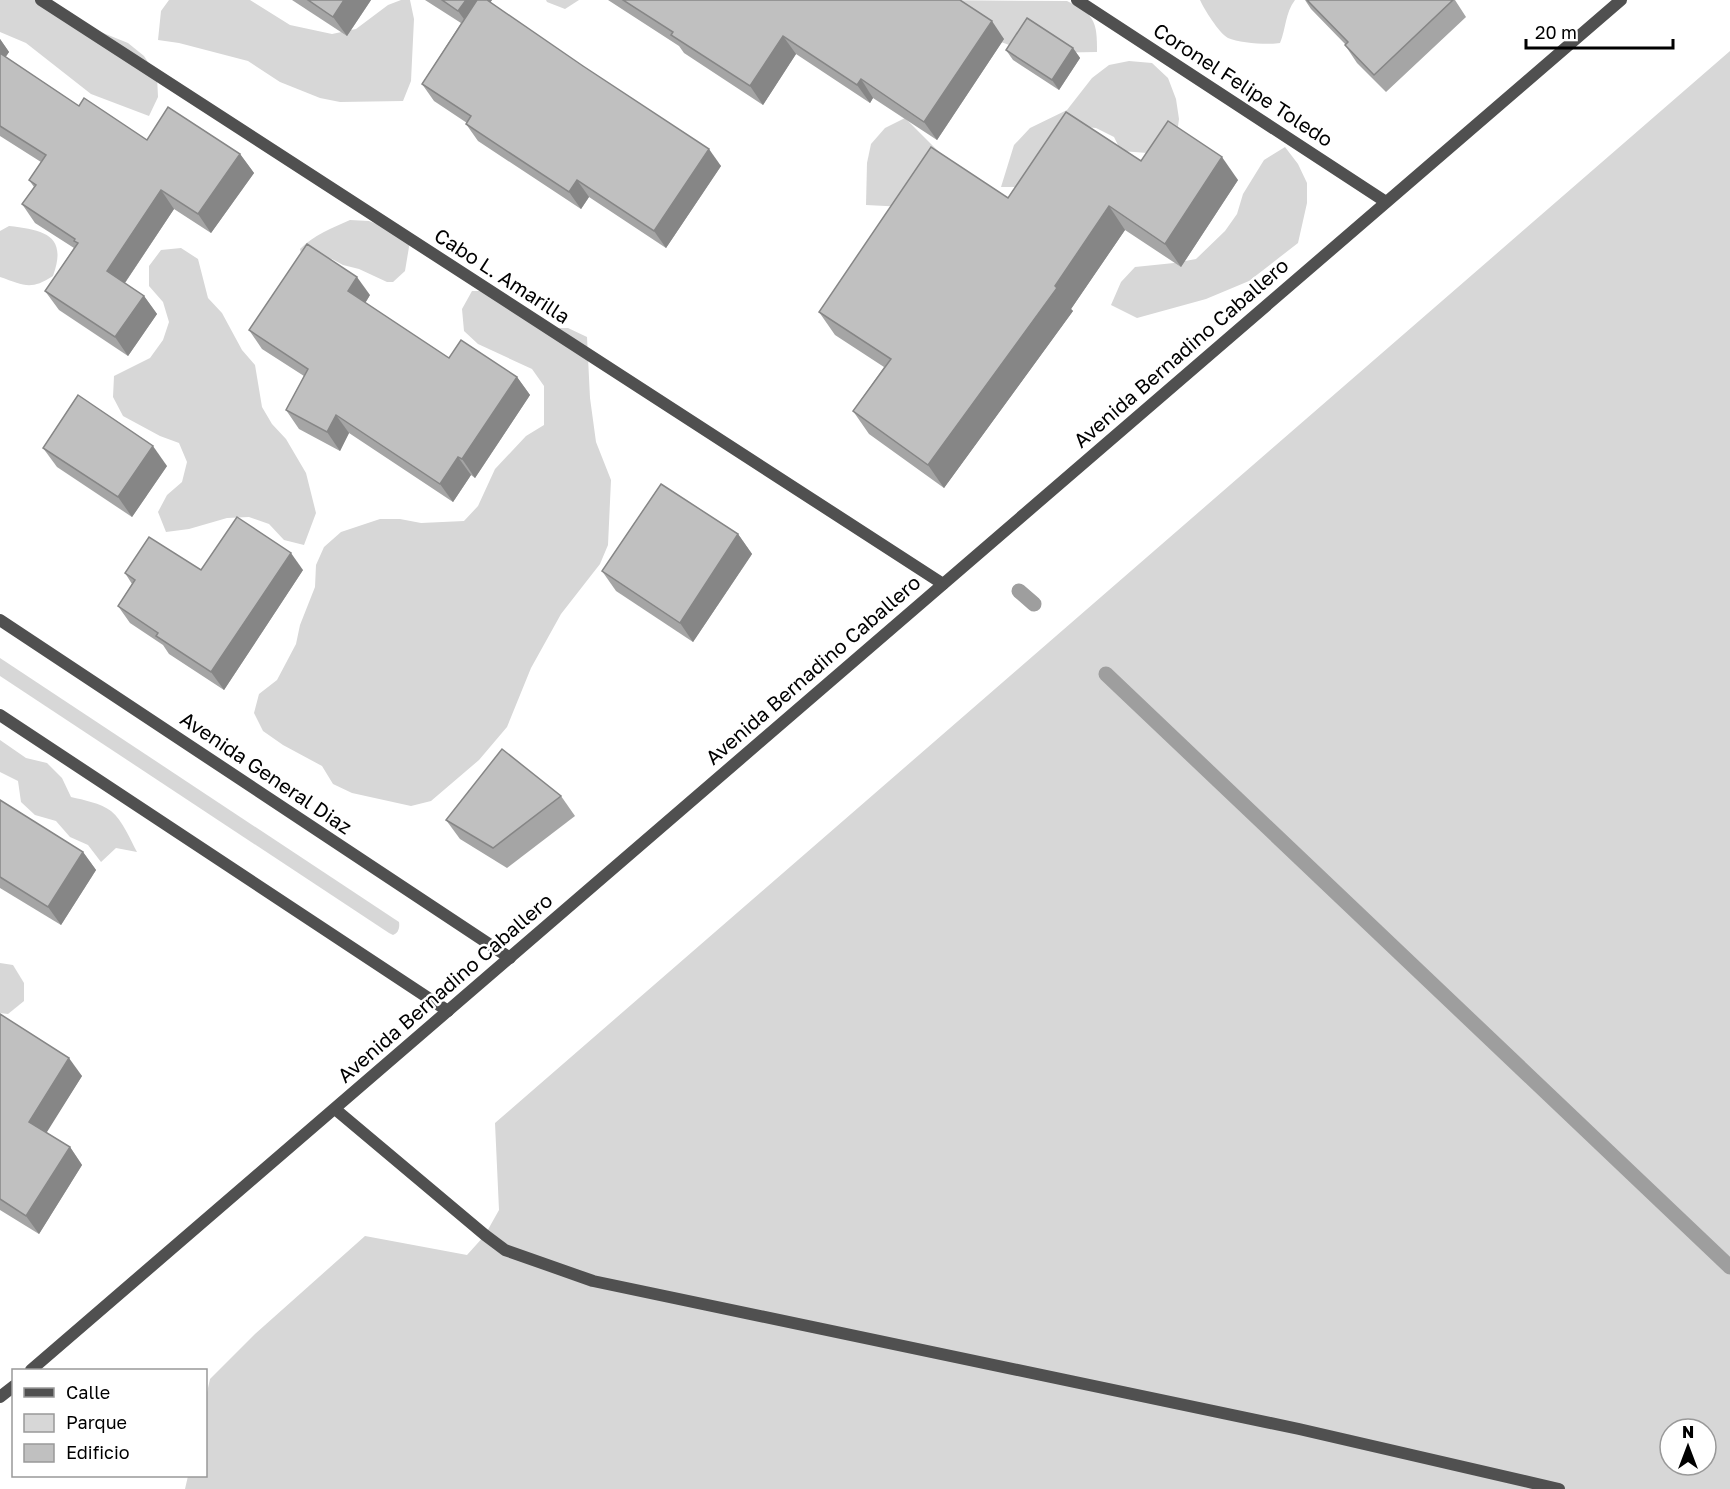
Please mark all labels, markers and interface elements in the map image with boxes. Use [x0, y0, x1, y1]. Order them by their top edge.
scale bar [1526, 12, 1673, 50]
street label: Coronel Felipe Toledo [1149, 17, 1338, 151]
text: 20 m [1535, 21, 1577, 43]
street label: Cabo L. Amarilla [430, 222, 575, 328]
street label: Avenida Bernadino Caballero [1068, 252, 1293, 452]
street label: Avenida Bernadino Caballero [700, 569, 925, 769]
street label: Avenida General Diaz [176, 706, 357, 838]
street label: Avenida Bernadino Caballero [332, 887, 557, 1087]
legend [12, 1369, 207, 1477]
text: Calle [66, 1381, 110, 1403]
text: Parque [66, 1411, 127, 1433]
north arrow [1658, 1417, 1718, 1477]
text: N [1682, 1422, 1694, 1442]
text: Edificio [66, 1441, 130, 1463]

